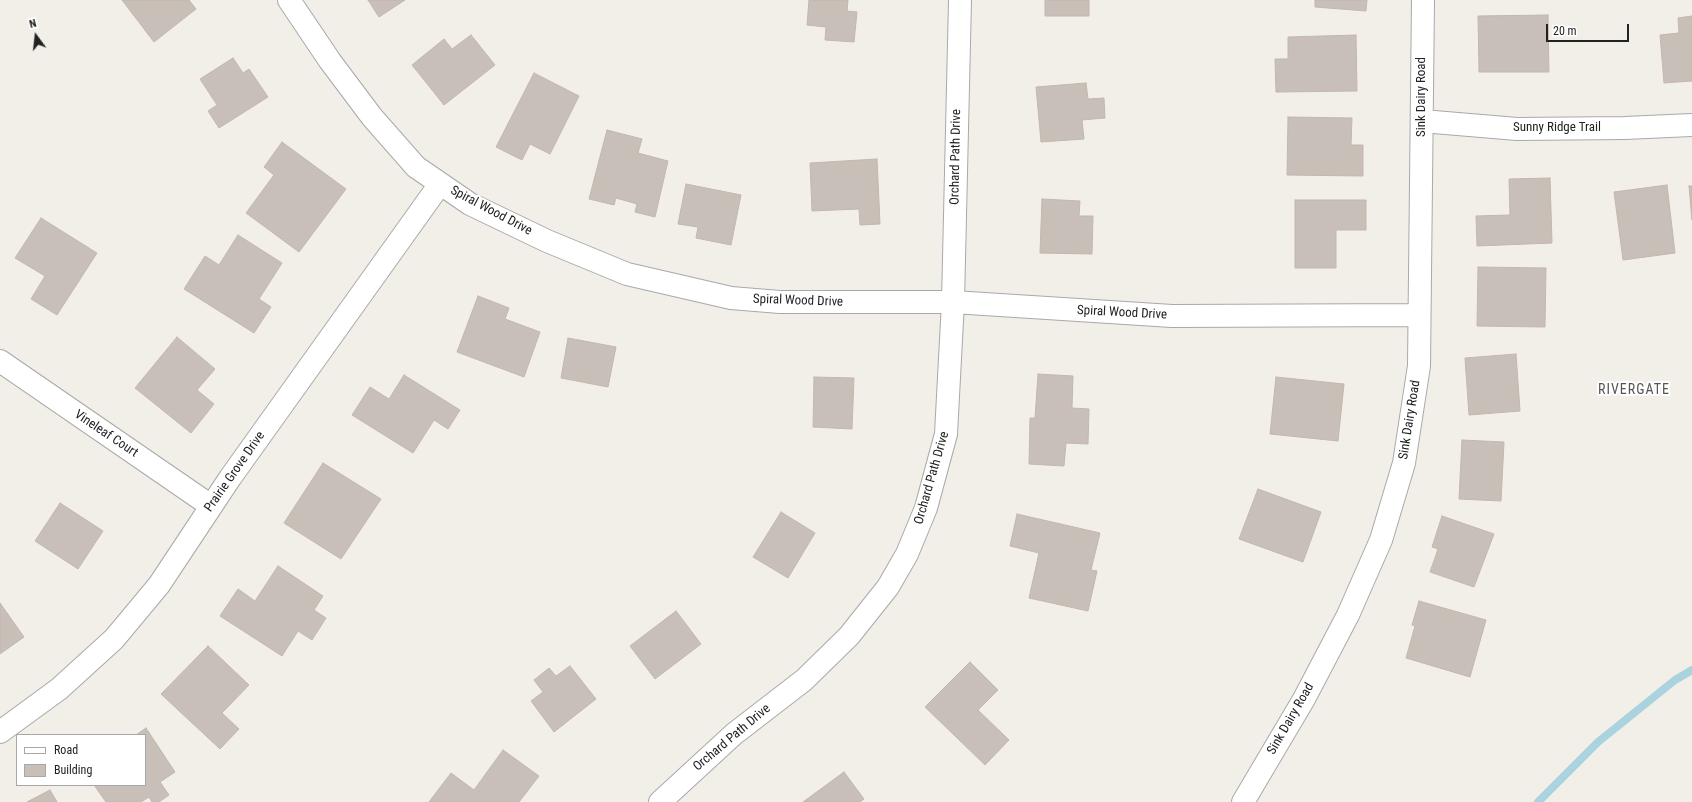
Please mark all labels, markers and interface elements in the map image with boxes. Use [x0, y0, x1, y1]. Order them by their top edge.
north arrow [16, 16, 56, 56]
scale bar [1548, 16, 1631, 42]
text: N [28, 17, 38, 31]
text: 20 m [1553, 24, 1577, 38]
street label: Sink Dairy Road [1414, 57, 1430, 137]
street label: Orchard Path Drive [947, 109, 965, 205]
street label: Sunny Ridge Trail [1513, 120, 1601, 136]
street label: Spiral Wood Drive [448, 183, 534, 239]
street label: Spiral Wood Drive [753, 292, 843, 310]
street label: Spiral Wood Drive [1077, 303, 1167, 323]
street label: Sink Dairy Road [1396, 379, 1424, 461]
district label: RIVERGATE [1598, 382, 1670, 398]
street label: Vineleaf Court [71, 407, 141, 461]
street label: Prairie Grove Drive [201, 429, 269, 515]
street label: Orchard Path Drive [911, 430, 953, 526]
street label: Sink Dairy Road [1264, 680, 1318, 758]
street label: Orchard Path Drive [690, 701, 774, 775]
legend [16, 734, 146, 786]
text: Road [54, 743, 78, 757]
text: Building [54, 763, 92, 777]

